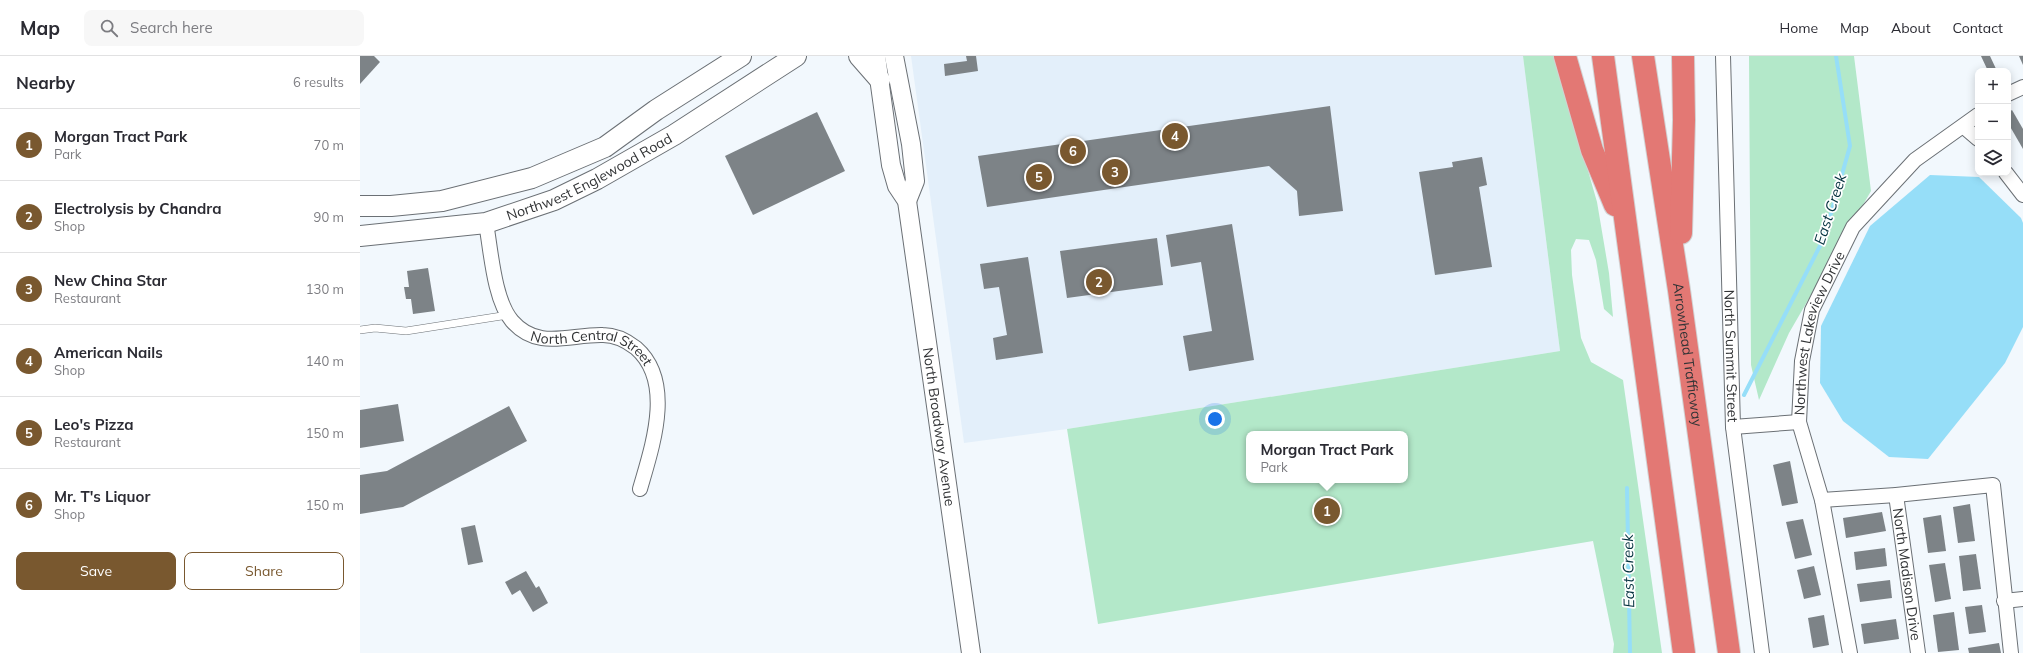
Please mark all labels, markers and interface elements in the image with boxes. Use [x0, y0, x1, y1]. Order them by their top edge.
search box [84, 10, 364, 46]
text: Map [20, 16, 60, 40]
icon: search [98, 17, 120, 39]
text: Search here [130, 18, 213, 37]
text: Home [1779, 19, 1818, 37]
text: Map [1840, 19, 1869, 37]
text: About [1891, 19, 1931, 37]
text: Contact [1953, 19, 2003, 37]
map controls [1975, 68, 2011, 176]
button: + [1975, 68, 2011, 104]
text: Nearby [16, 72, 75, 93]
text: 6 results [293, 74, 344, 90]
button: − [1975, 104, 2011, 140]
pin: 4 [1162, 121, 1188, 151]
text: Morgan Tract Park [54, 127, 187, 146]
street label: Northwest Englewood Road [504, 129, 675, 224]
pin: 6 [1060, 136, 1086, 166]
text: 1 [25, 137, 33, 153]
text: 70 m [314, 137, 344, 153]
button: layers [1975, 140, 2011, 176]
text: Park [54, 146, 81, 162]
pin: 3 [1102, 157, 1128, 187]
pin: 5 [1026, 162, 1052, 192]
water label: East Creek [1810, 170, 1851, 247]
text: Electrolysis by Chandra [54, 199, 221, 218]
text: 2 [25, 209, 33, 225]
text: 90 m [314, 209, 344, 225]
text: Shop [54, 218, 85, 234]
street label: Northwest Lakeview Drive [1790, 248, 1849, 416]
pin: 2 [1086, 267, 1112, 297]
text: New China Star [54, 271, 167, 290]
text: 3 [25, 281, 33, 297]
text: 130 m [306, 281, 344, 297]
street label: Arrowhead Trafficway [1669, 281, 1707, 428]
street label: North Summit Street [1720, 289, 1742, 423]
text: Restaurant [54, 290, 121, 306]
street label: North Central Street [528, 326, 657, 369]
text: American Nails [54, 343, 163, 362]
street label: North Broadway Avenue [919, 346, 959, 507]
text: 4 [25, 353, 33, 369]
text: 140 m [306, 353, 344, 369]
text: Shop [54, 362, 85, 378]
your location [1205, 409, 1225, 429]
text: Leo's Pizza [54, 415, 134, 434]
text: 5 [25, 425, 33, 441]
text: 150 m [306, 425, 344, 441]
popup [1246, 431, 1408, 483]
text: Restaurant [54, 434, 121, 450]
text: Morgan Tract Park [1260, 440, 1394, 459]
text: Park [1260, 459, 1288, 475]
text: Mr. T's Liquor [54, 487, 150, 506]
pin: 1 [1314, 496, 1340, 526]
text: 6 [25, 497, 33, 513]
text: 150 m [306, 497, 344, 513]
text: Shop [54, 506, 85, 522]
street label: North Madison Drive [1889, 507, 1925, 642]
water label: East Creek [1618, 533, 1638, 608]
button: Save [16, 552, 176, 590]
button: Share [184, 552, 344, 590]

